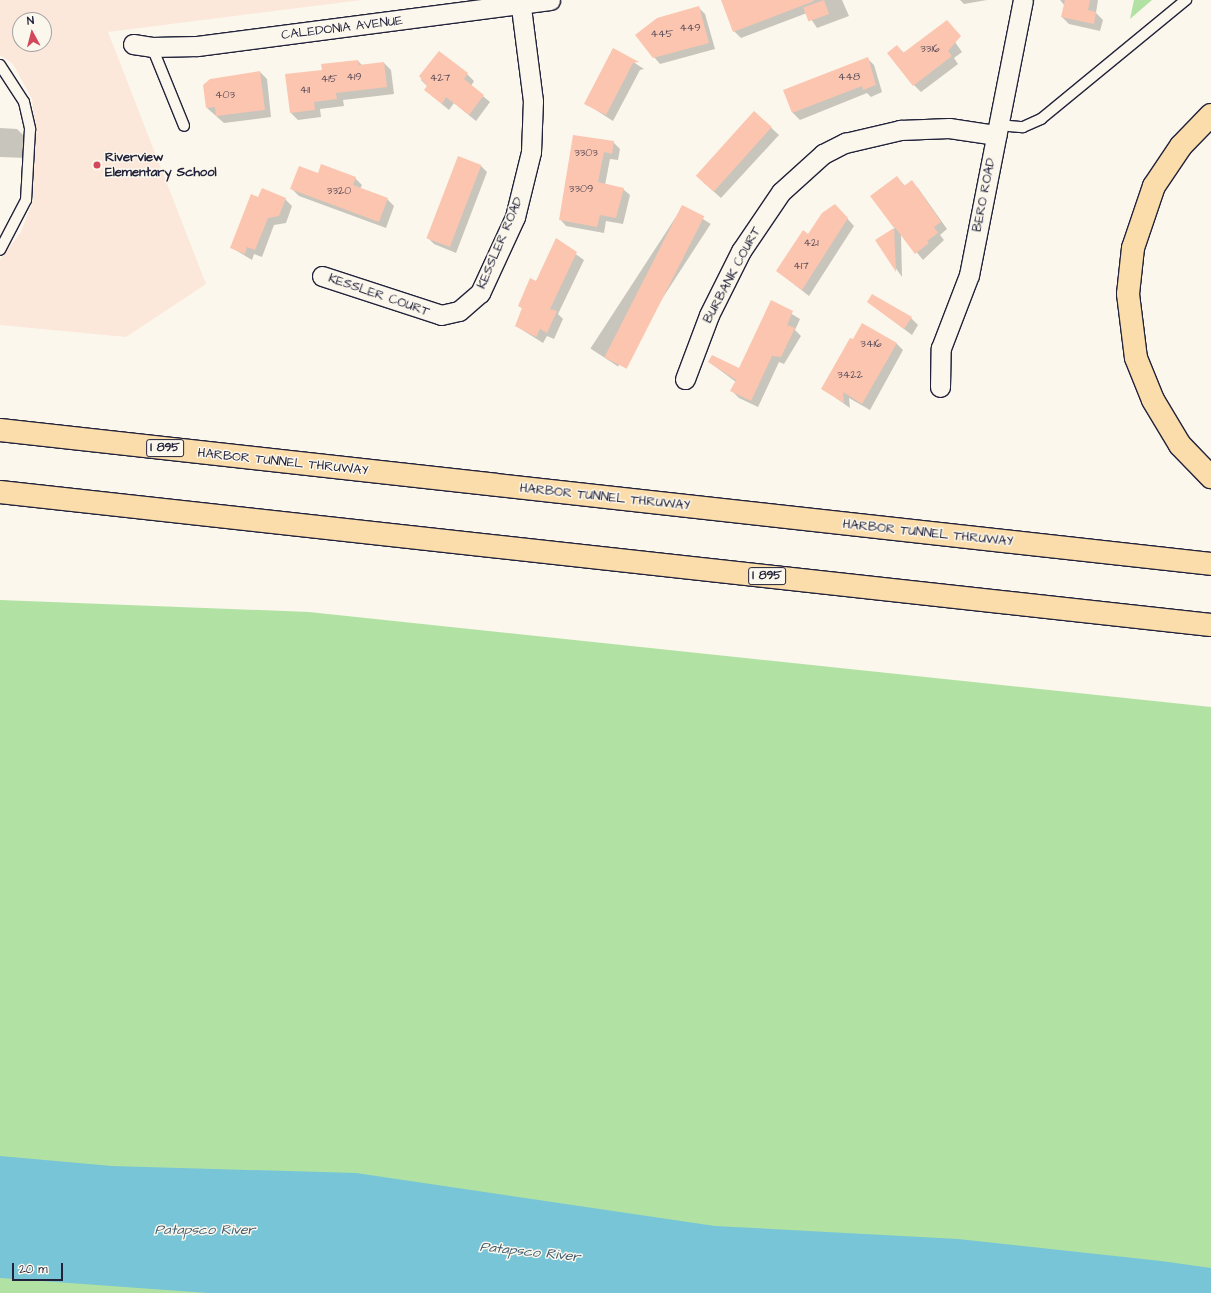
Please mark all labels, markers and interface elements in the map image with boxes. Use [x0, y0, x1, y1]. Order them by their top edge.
north arrow [12, 12, 52, 52]
text: N [26, 13, 35, 28]
street label: CALEDONIA AVENUE [280, 13, 404, 43]
house number: 449 [679, 21, 701, 35]
house number: 445 [651, 27, 673, 41]
house number: 3316 [920, 42, 940, 56]
house number: 419 [346, 70, 362, 84]
house number: 448 [838, 70, 860, 84]
house number: 427 [430, 71, 450, 85]
house number: 415 [321, 72, 337, 86]
house number: 411 [300, 83, 310, 97]
house number: 403 [215, 88, 235, 102]
house number: 3303 [574, 146, 598, 160]
place label: Riverview Elementary School [105, 150, 216, 181]
street label: BERO ROAD [969, 157, 999, 233]
marker: Riverview Elementary School [92, 160, 102, 170]
house number: 3309 [569, 182, 593, 196]
house number: 3320 [327, 184, 351, 198]
street label: KESSLER ROAD [474, 195, 526, 291]
street label: BURBANK COURT [700, 224, 764, 326]
house number: 421 [803, 236, 819, 250]
house number: 417 [793, 259, 809, 273]
street label: KESSLER COURT [326, 270, 432, 320]
house number: 3416 [860, 337, 882, 351]
house number: 3422 [837, 368, 863, 382]
road number: I 895 [146, 438, 184, 458]
street label: HARBOR TUNNEL THRUWAY [197, 445, 369, 479]
street label: HARBOR TUNNEL THRUWAY [519, 480, 691, 514]
street label: HARBOR TUNNEL THRUWAY [842, 516, 1014, 550]
road number: I 895 [748, 566, 786, 586]
water label: Patapsco River [155, 1222, 255, 1238]
water label: Patapsco River [479, 1238, 581, 1266]
scale bar [14, 1255, 65, 1281]
text: 20 m [19, 1261, 48, 1278]

